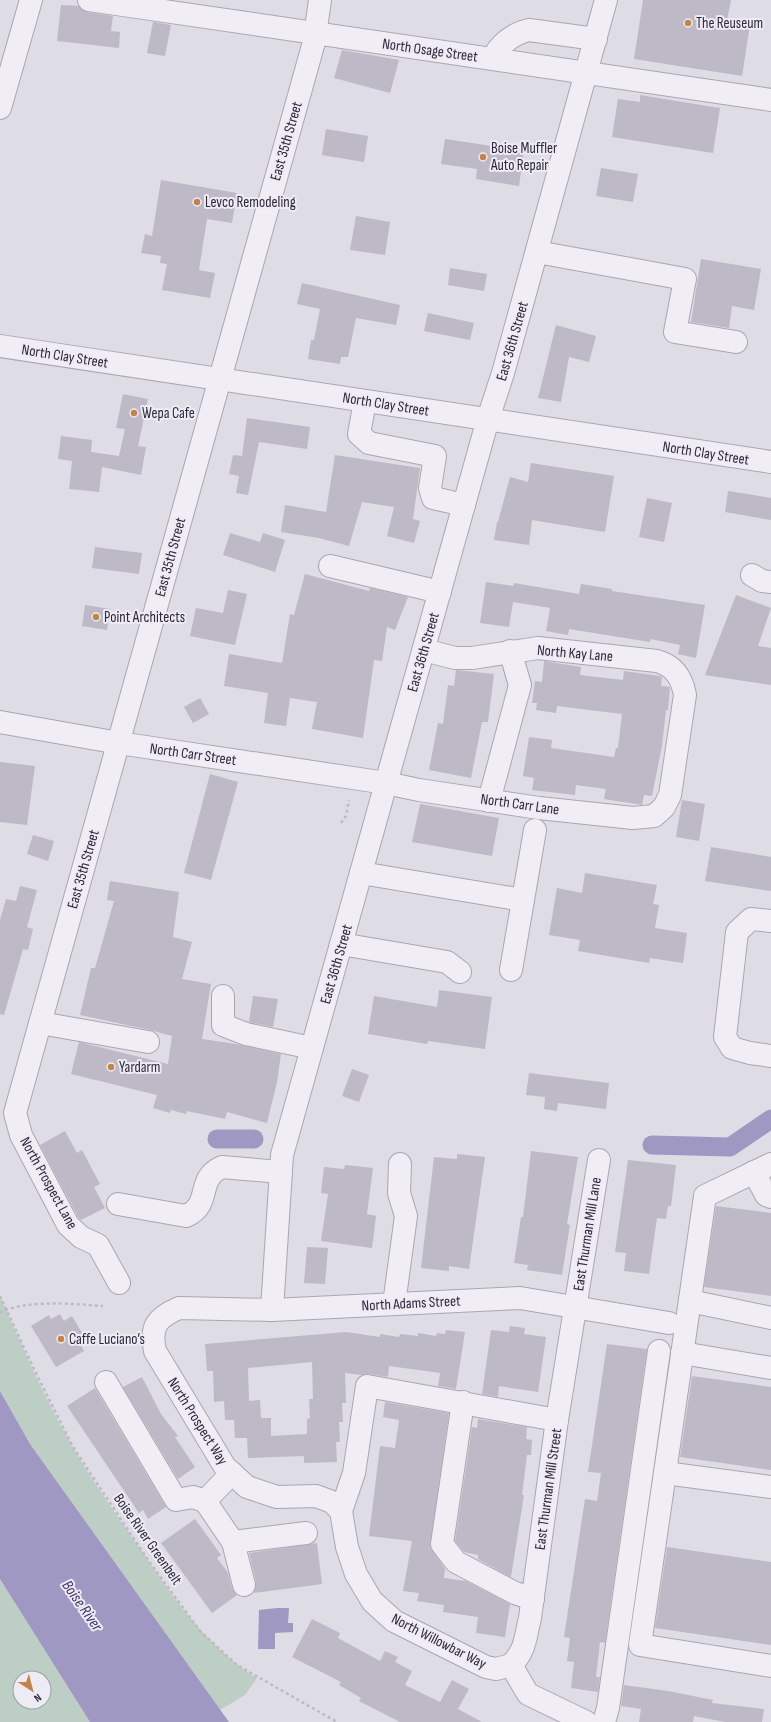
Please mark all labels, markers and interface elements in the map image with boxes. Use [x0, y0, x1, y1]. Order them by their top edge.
place label: The Reuseum [696, 14, 763, 33]
marker: The Reuseum [683, 18, 693, 28]
street label: North Osage Street [381, 34, 479, 67]
street label: East 35th Street [266, 99, 307, 183]
place label: Boise Muffler Auto Repair [490, 139, 558, 175]
marker: Boise Muffler Auto Repair [478, 152, 488, 162]
place label: Levco Remodeling [205, 193, 296, 212]
marker: Levco Remodeling [192, 197, 202, 207]
street label: East 36th Street [492, 299, 533, 383]
street label: North Clay Street [20, 340, 110, 373]
street label: North Clay Street [341, 388, 431, 421]
place label: Wepa Cafe [142, 404, 195, 423]
marker: Wepa Cafe [129, 408, 139, 418]
street label: North Clay Street [661, 437, 751, 470]
street label: East 35th Street [151, 515, 190, 599]
place label: Point Architects [104, 608, 185, 627]
street label: East 36th Street [403, 610, 444, 694]
marker: Point Architects [91, 612, 101, 622]
street label: North Kay Lane [536, 641, 614, 666]
street label: North Carr Street [148, 739, 238, 770]
street label: North Carr Lane [479, 790, 561, 819]
street label: East 35th Street [63, 827, 104, 911]
street label: East 36th Street [316, 922, 357, 1006]
place label: Yardarm [119, 1058, 160, 1077]
marker: Yardarm [106, 1062, 116, 1072]
street label: North Prospect Lane [15, 1134, 82, 1233]
street label: East Thurman Mill Lane [569, 1176, 606, 1292]
street label: North Adams Street [361, 1291, 461, 1316]
place label: Caffe Luciano’s [69, 1330, 145, 1349]
marker: Caffe Luciano’s [56, 1334, 66, 1344]
street label: North Prospect Way [163, 1374, 232, 1469]
street label: East Thurman Mill Street [531, 1427, 566, 1551]
street label: Boise River Greenbelt [109, 1490, 186, 1589]
water label: Boise River [57, 1577, 106, 1635]
street label: North Willowbar Way [388, 1609, 490, 1674]
north arrow [12, 1670, 52, 1710]
text: N [31, 1691, 44, 1705]

